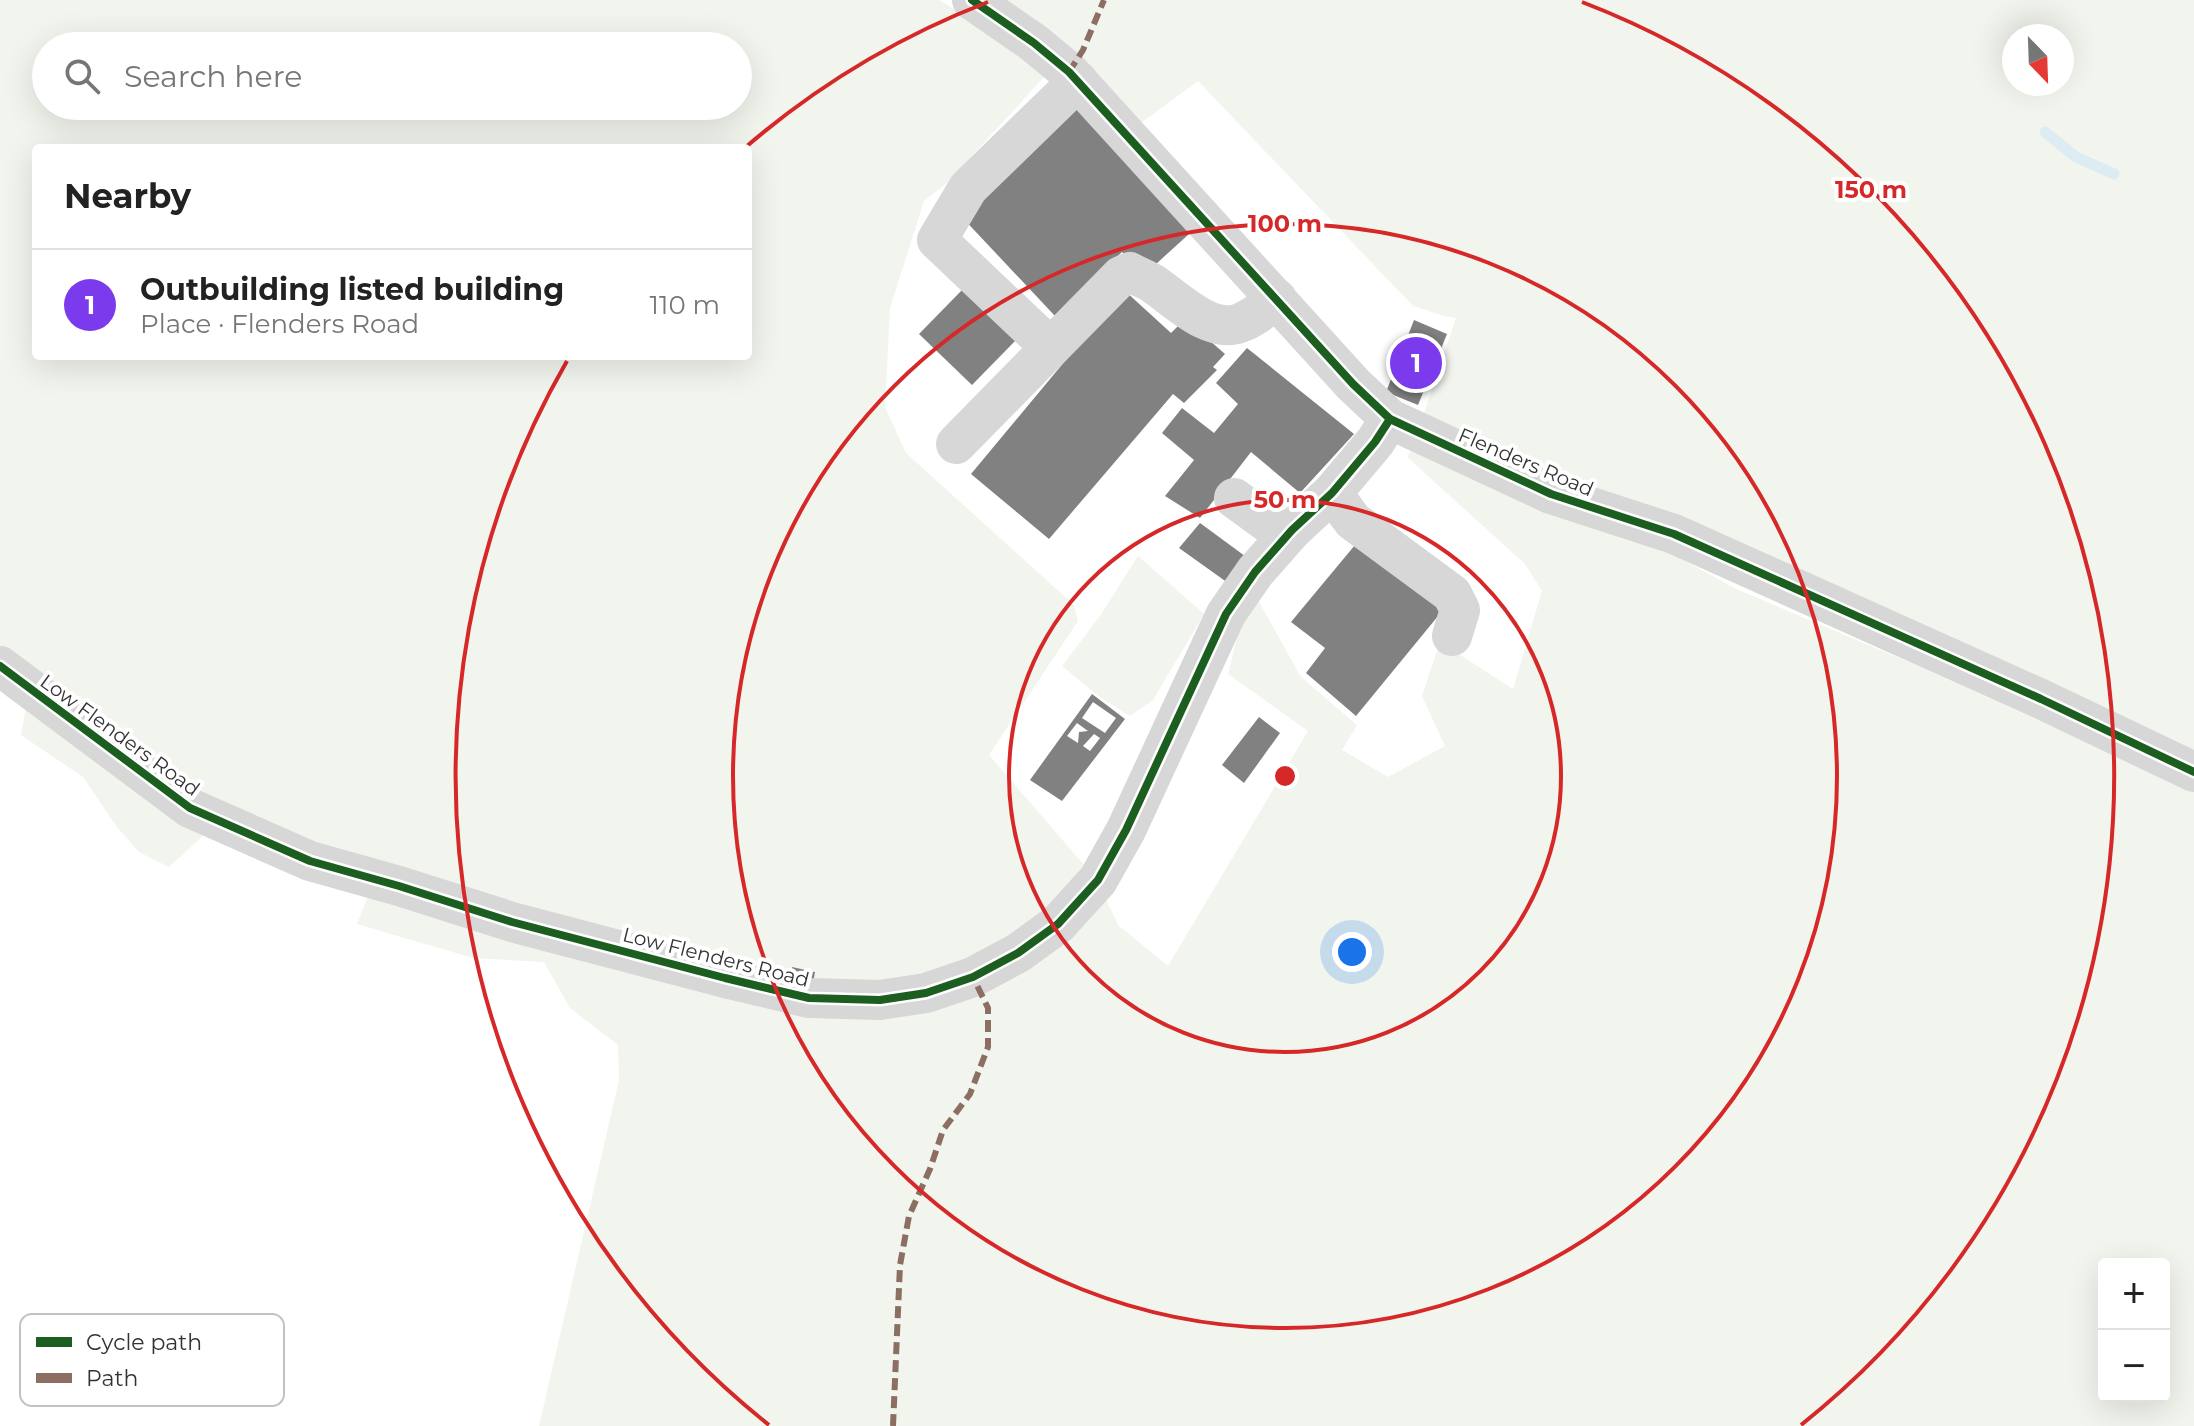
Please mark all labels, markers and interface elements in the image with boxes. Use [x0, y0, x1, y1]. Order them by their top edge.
north arrow [2002, 24, 2074, 96]
search box [32, 32, 752, 120]
icon: search [60, 54, 104, 98]
text: Search here [124, 58, 302, 95]
text: Nearby [64, 175, 191, 217]
text: 150 m [1835, 175, 1907, 204]
text: 100 m [1248, 209, 1322, 238]
text: Outbuilding listed building [140, 271, 564, 308]
text: 1 [85, 289, 95, 321]
text: 110 m [650, 289, 720, 321]
text: Place · Flenders Road [140, 308, 419, 340]
pin: 1 [1390, 333, 1442, 393]
street label: Flenders Road [1455, 423, 1597, 501]
text: 50 m [1254, 485, 1316, 514]
street label: Low Flenders Road [36, 669, 204, 801]
centre of rings [1271, 762, 1299, 790]
street label: Low Flenders Road [620, 922, 812, 992]
your location [1332, 932, 1372, 972]
map controls [2098, 1258, 2170, 1402]
button: + [2098, 1258, 2170, 1330]
legend [20, 1314, 284, 1406]
text: Cycle path [86, 1329, 202, 1356]
button: − [2098, 1330, 2170, 1402]
text: Path [86, 1365, 138, 1392]

